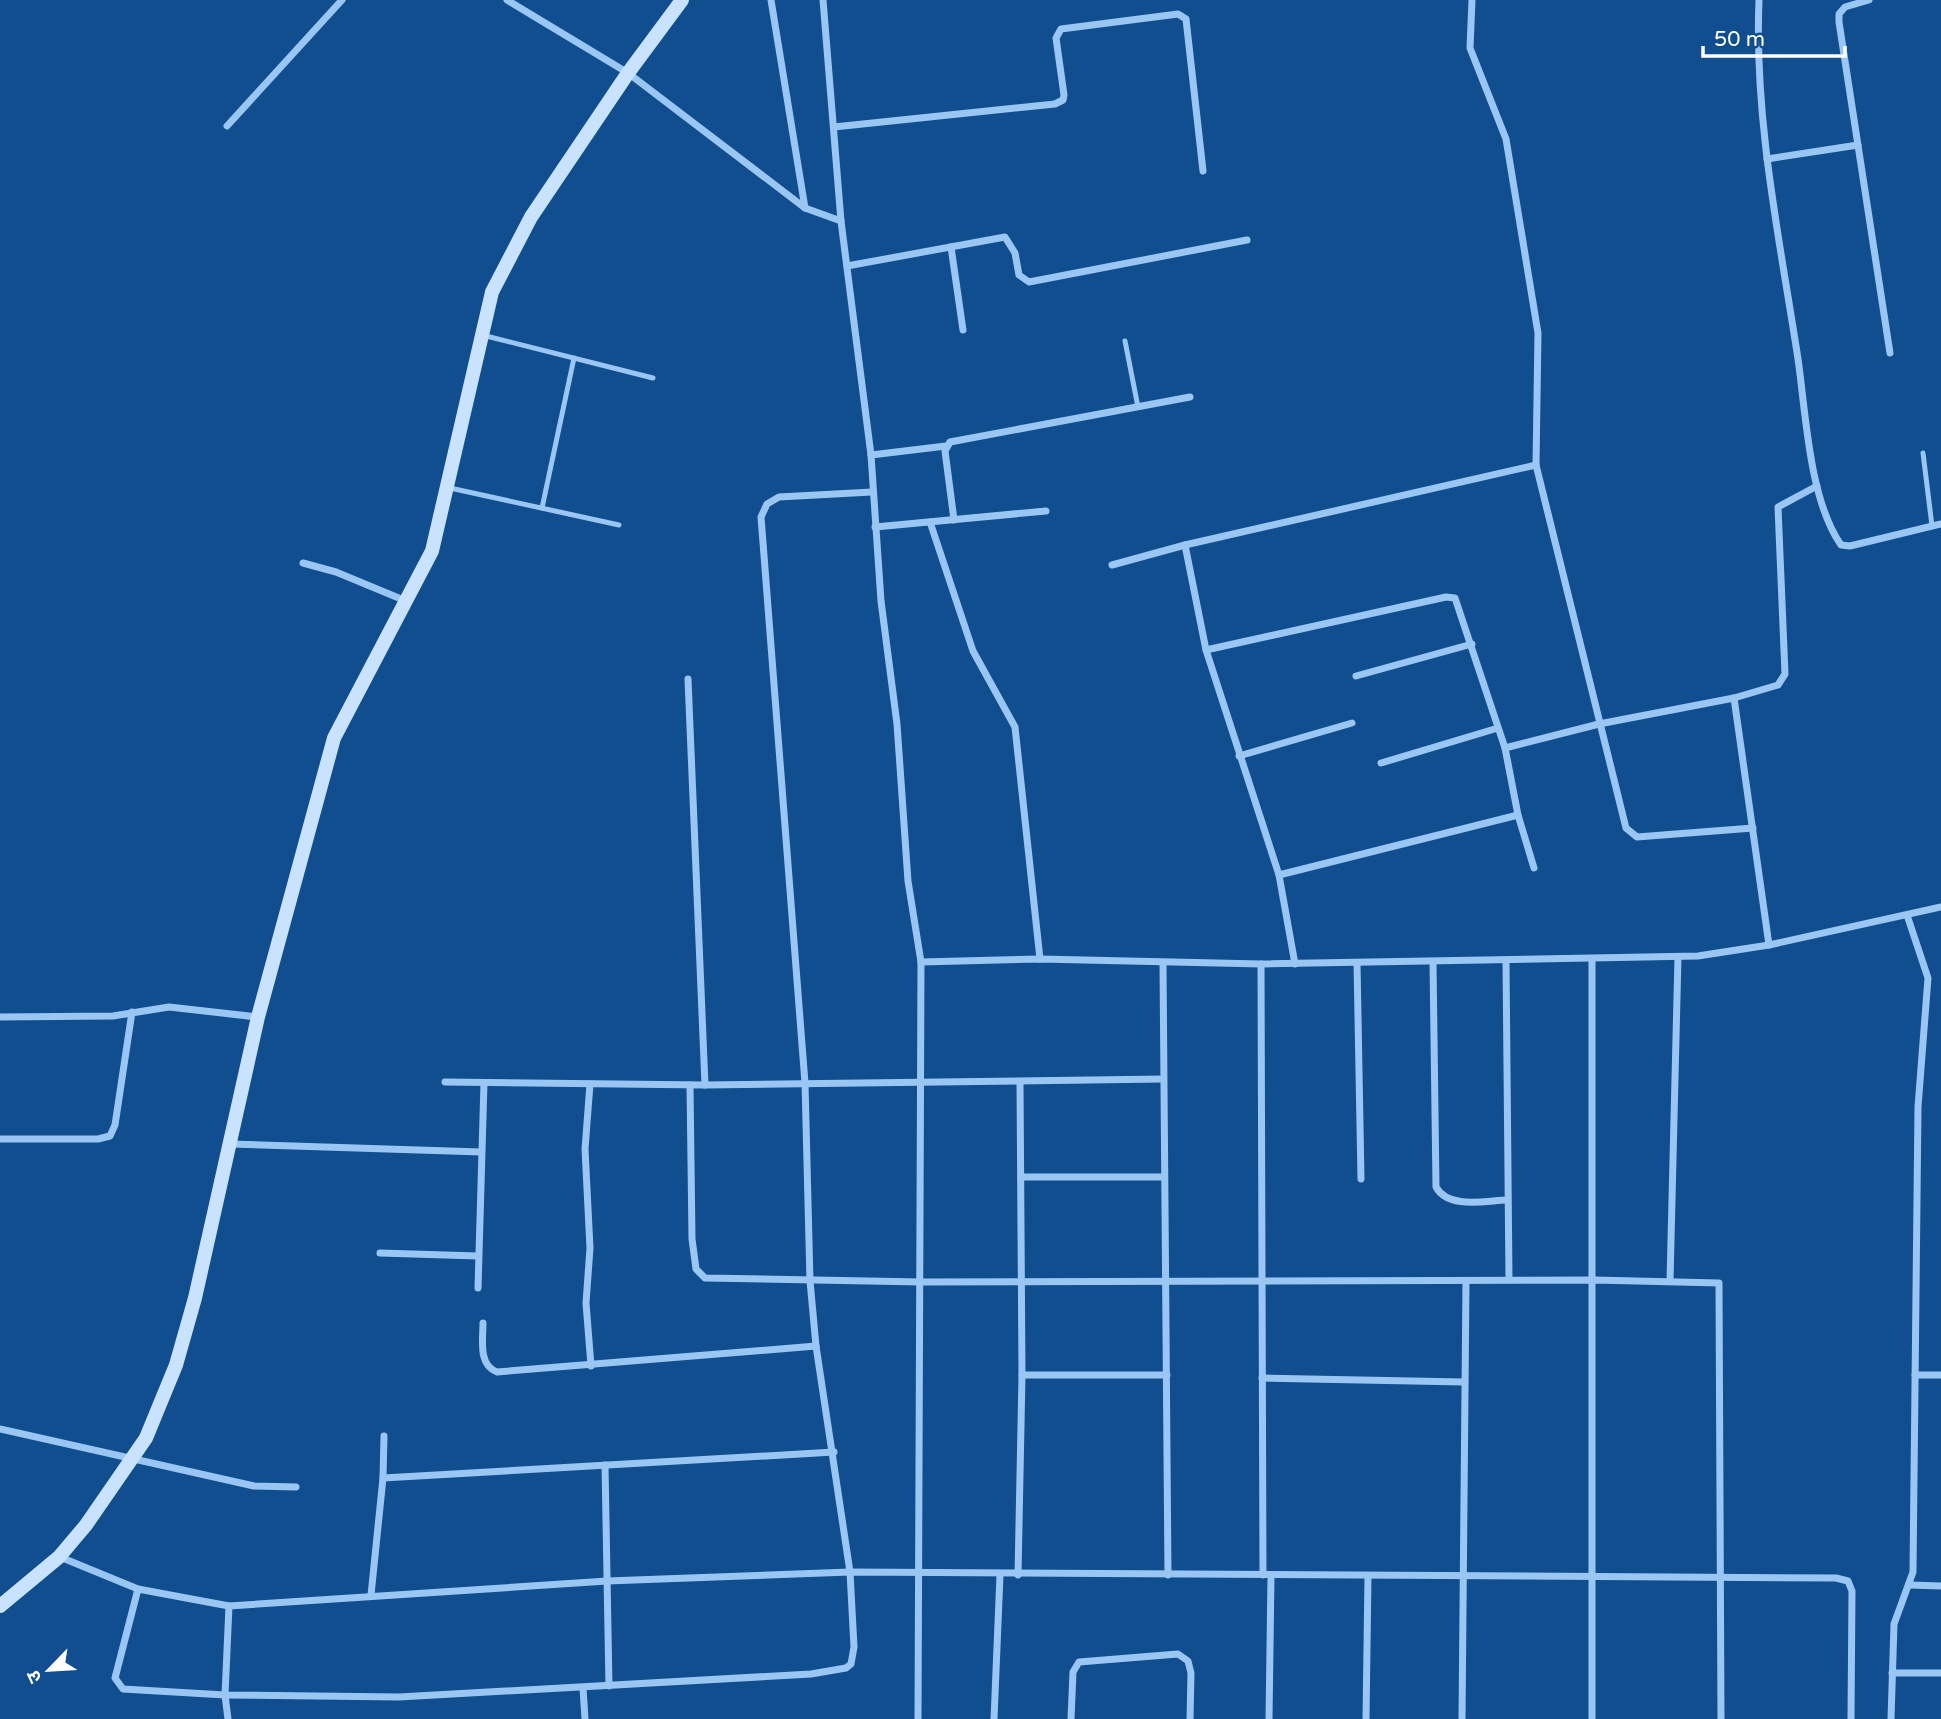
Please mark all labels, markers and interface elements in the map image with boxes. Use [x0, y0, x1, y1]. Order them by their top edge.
scale bar [1703, 14, 1845, 58]
text: 50 m [1714, 27, 1765, 52]
north arrow [14, 1635, 84, 1705]
text: उ [22, 1666, 47, 1686]

